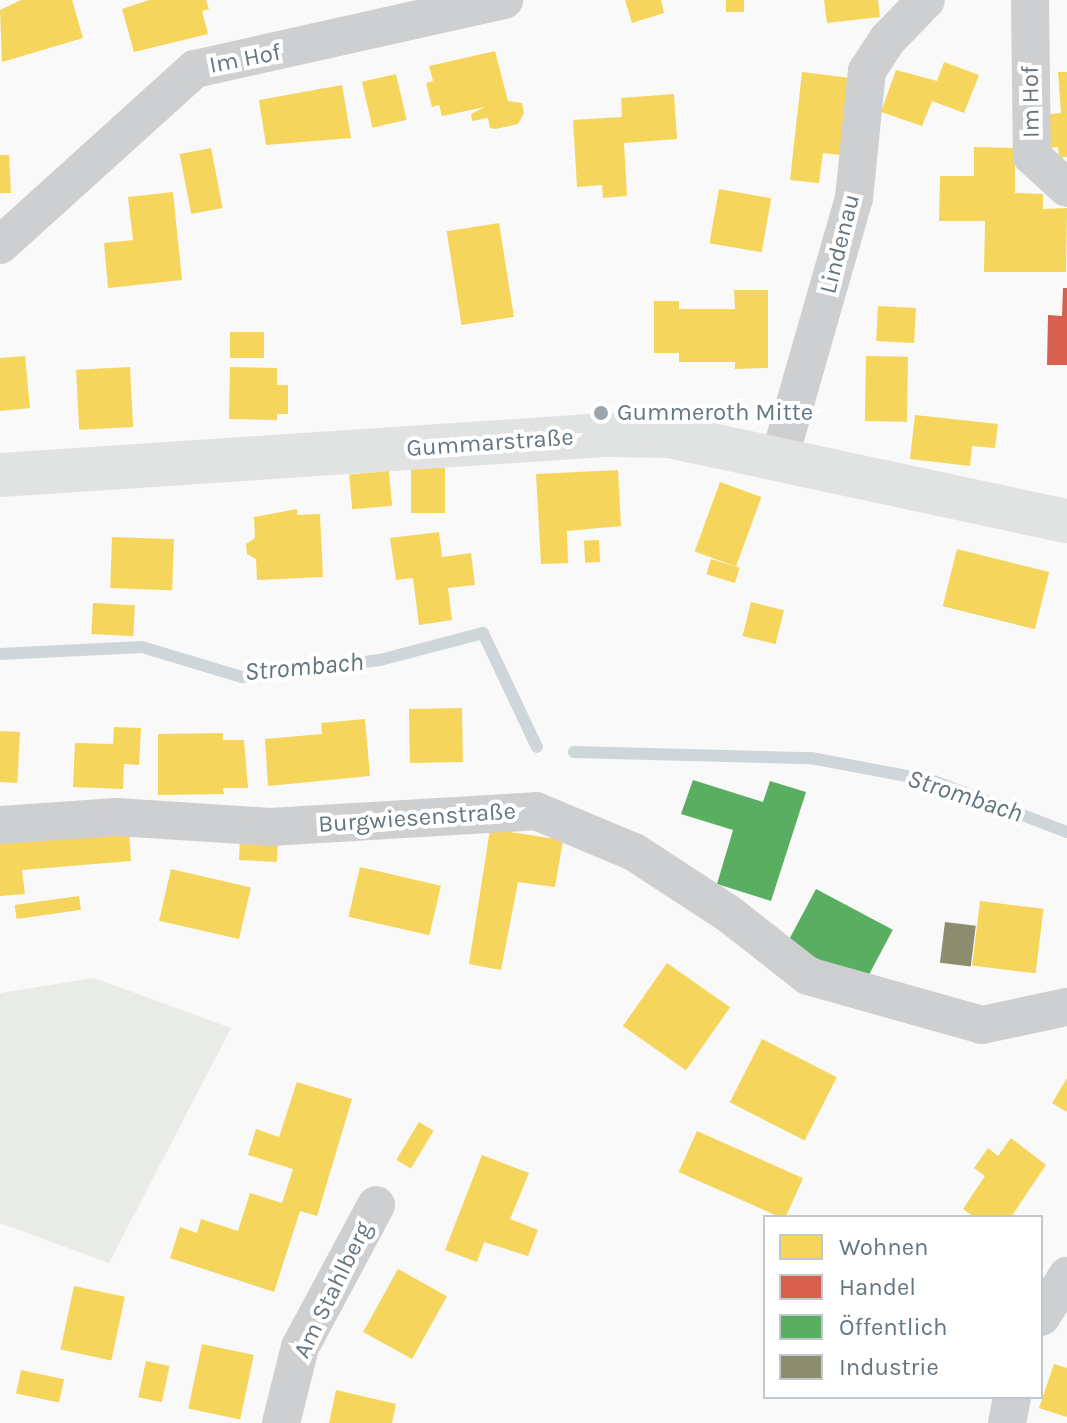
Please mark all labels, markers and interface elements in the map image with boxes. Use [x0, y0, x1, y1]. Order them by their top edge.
street label: Im Hof [207, 38, 283, 80]
street label: Im Hof [1016, 66, 1046, 138]
street label: Lindenau [814, 191, 866, 297]
place label: Gummeroth Mitte [617, 399, 813, 427]
marker: Gummeroth Mitte [592, 404, 610, 422]
street label: Gummarstraße [406, 423, 574, 463]
water label: Strombach [243, 646, 365, 688]
water label: Strombach [903, 763, 1027, 829]
street label: Burgwiesenstraße [317, 797, 517, 839]
legend [763, 1215, 1043, 1399]
street label: Am Stahlberg [288, 1217, 378, 1363]
text: Wohnen [839, 1233, 929, 1261]
text: Handel [839, 1273, 916, 1301]
text: Öffentlich [839, 1313, 948, 1341]
text: Industrie [839, 1353, 939, 1381]

